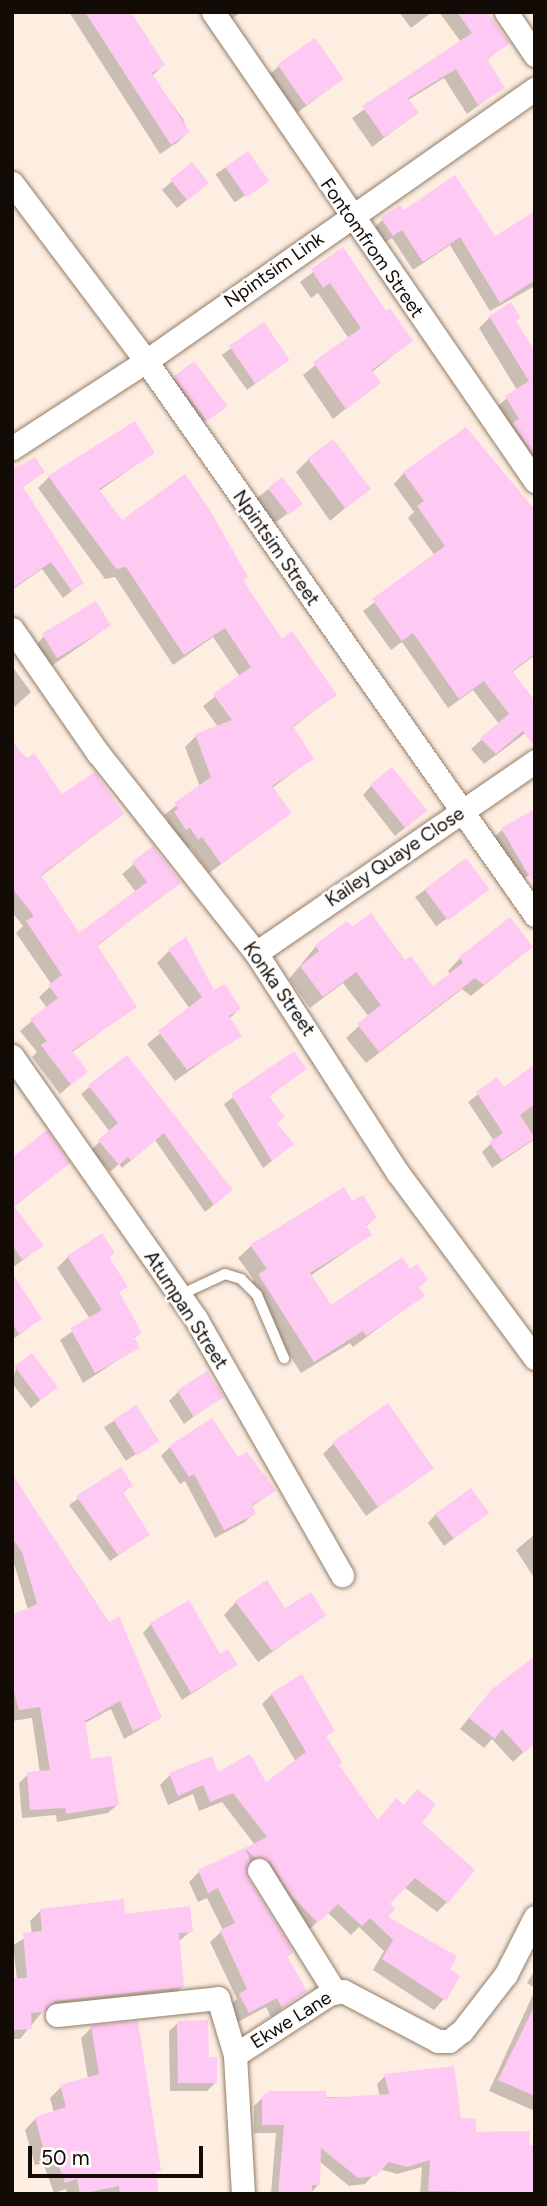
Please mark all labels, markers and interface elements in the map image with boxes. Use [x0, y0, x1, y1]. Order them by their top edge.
street label: Fontomfrom Street [315, 174, 429, 322]
street label: Npintsim Link [220, 227, 328, 313]
street label: Npintsim Street [228, 486, 324, 610]
street label: Kailey Quaye Close [321, 802, 469, 912]
street label: Konka Street [238, 938, 320, 1040]
street label: Atumpan Street [139, 1247, 233, 1373]
street label: Ekwe Lane [246, 1986, 336, 2054]
scale bar [32, 2132, 206, 2176]
text: 50 m [41, 2145, 90, 2170]

